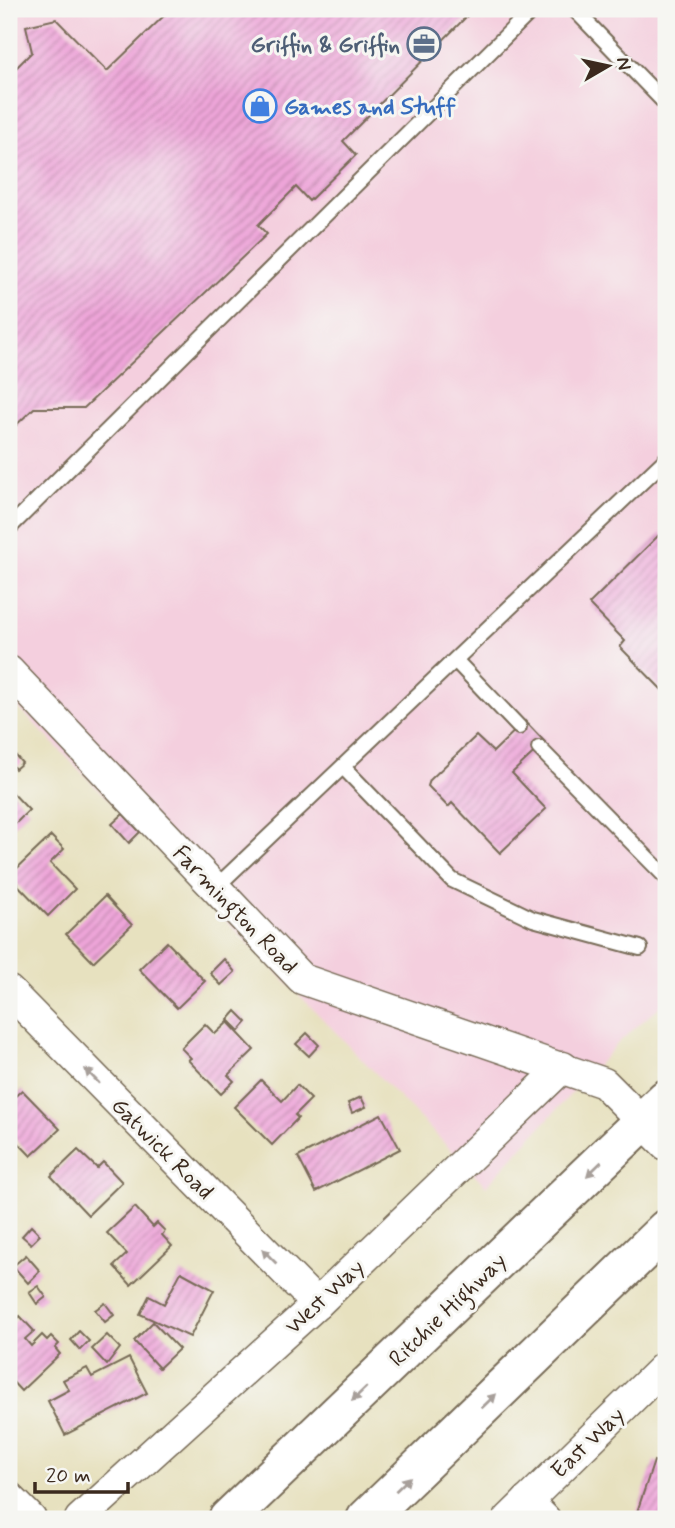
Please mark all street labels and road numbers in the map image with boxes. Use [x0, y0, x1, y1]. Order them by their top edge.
street label: Farmington Road [164, 840, 304, 983]
street label: Gatwick Road [104, 1092, 219, 1207]
street label: Ritchie Highway [383, 1247, 515, 1376]
street label: West Way [279, 1253, 371, 1342]
street label: East Way [545, 1401, 632, 1486]

